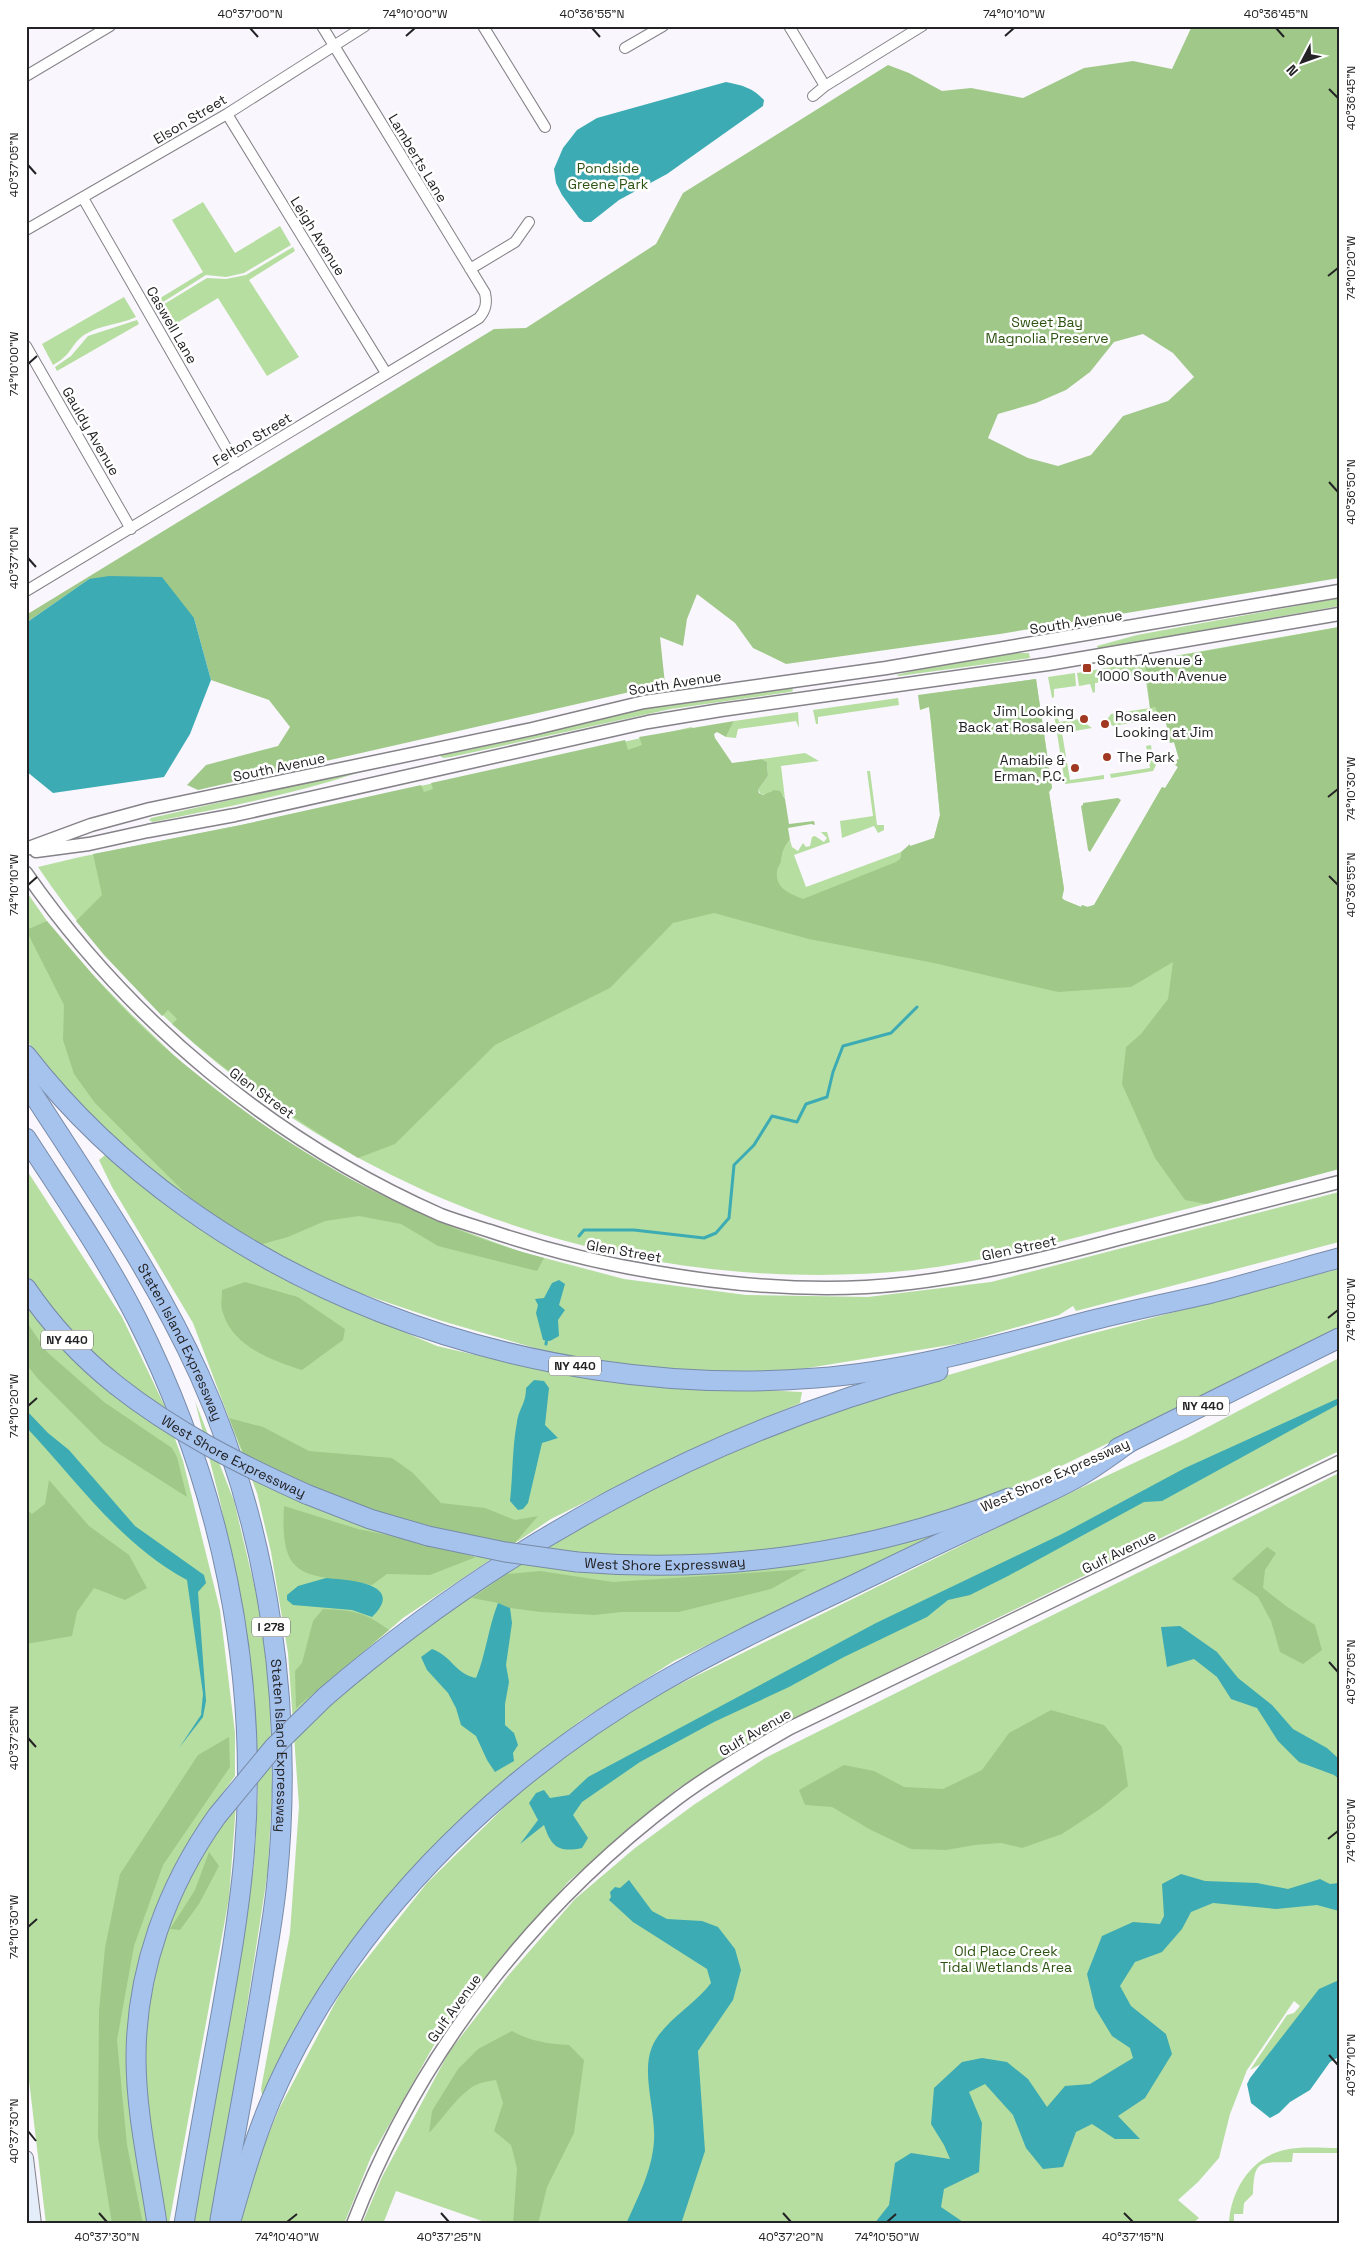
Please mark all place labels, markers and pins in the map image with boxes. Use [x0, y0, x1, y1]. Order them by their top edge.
place label: South Avenue & 1000 South Avenue [1097, 651, 1227, 685]
marker: South Avenue & 1000 South Avenue [1081, 662, 1093, 674]
place label: Jim Looking Back at Rosaleen [958, 702, 1074, 736]
place label: Rosaleen Looking at Jim [1115, 707, 1213, 741]
marker: Jim Looking Back at Rosaleen [1078, 713, 1090, 725]
marker: Rosaleen Looking at Jim [1099, 718, 1111, 730]
place label: The Park [1117, 748, 1175, 766]
place label: Amabile & Erman, P.C. [994, 751, 1066, 785]
marker: The Park [1101, 751, 1113, 763]
marker: Amabile & Erman, P.C. [1069, 762, 1081, 774]

